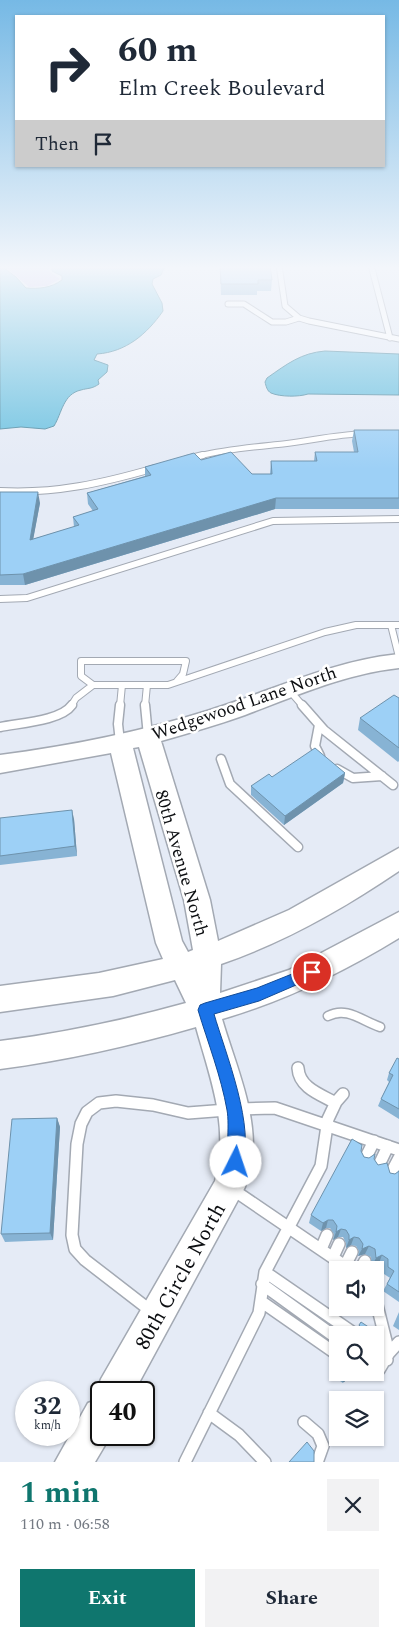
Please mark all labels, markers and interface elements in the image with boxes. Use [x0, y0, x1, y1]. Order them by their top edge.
text: 60 m [118, 24, 198, 77]
icon: right [35, 35, 100, 100]
text: Elm Creek Boulevard [118, 72, 325, 105]
text: Then [35, 130, 79, 159]
icon: arrive [89, 130, 117, 158]
street label: Wedgewood Lane North [148, 659, 340, 748]
street label: 80th Avenue North [148, 787, 215, 940]
pin [291, 951, 333, 993]
icon: arrive [298, 958, 326, 986]
position arrow [209, 1135, 261, 1187]
street label: 80th Circle North [127, 1197, 235, 1356]
map controls [329, 1261, 384, 1446]
button: sound [329, 1261, 384, 1316]
button: search [329, 1326, 384, 1381]
speed limit sign: 40 [90, 1381, 155, 1446]
text: 32 [33, 1388, 62, 1426]
button: layers [329, 1391, 384, 1446]
text: km/h [34, 1416, 61, 1435]
text: 1 min [20, 1470, 100, 1516]
button: close [327, 1479, 379, 1531]
text: 110 m · 06:58 [20, 1512, 110, 1536]
button: Exit [20, 1569, 195, 1627]
button: Share [205, 1569, 379, 1627]

